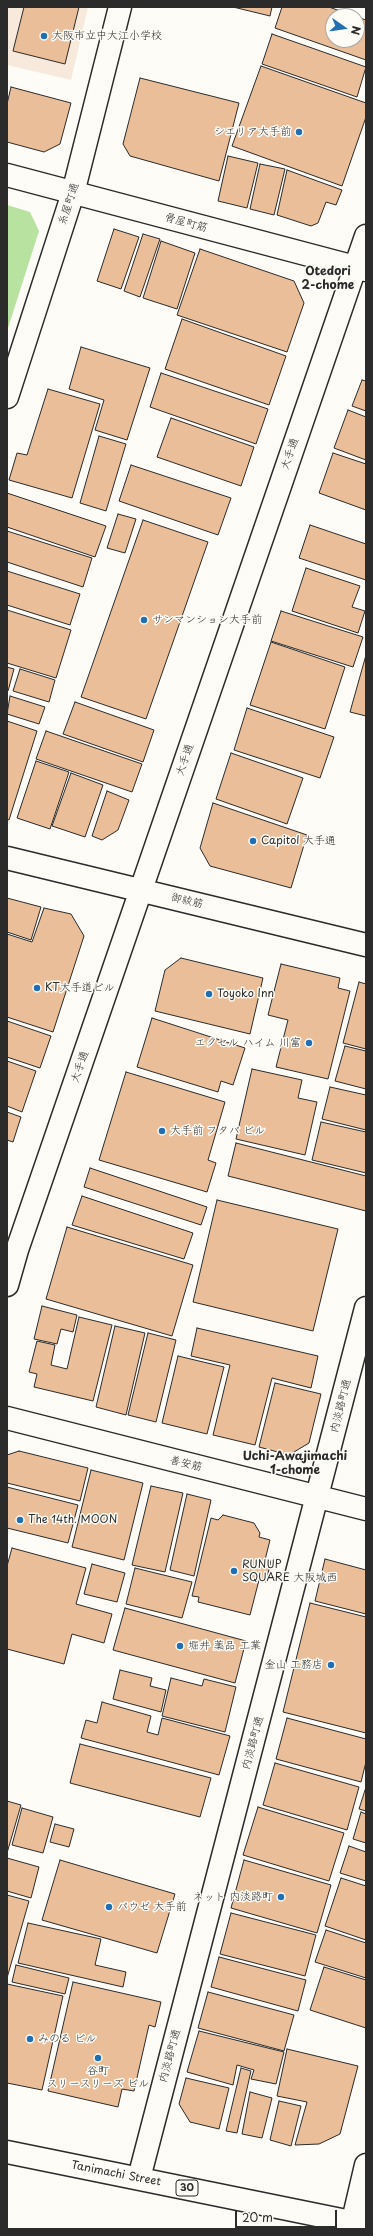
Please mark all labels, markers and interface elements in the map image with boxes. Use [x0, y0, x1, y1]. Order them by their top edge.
north arrow [325, 8, 365, 48]
text: N [347, 24, 365, 37]
place label: 大阪市立中大江小学校 [52, 29, 162, 43]
marker: 大阪市立中大江小学校 [39, 31, 49, 41]
place label: シエリア大手前 [214, 125, 291, 139]
marker: シエリア大手前 [294, 127, 304, 137]
street label: 糸屋町通 [56, 181, 82, 227]
street label: 骨屋町筋 [163, 211, 209, 235]
district label: Otedori 2-chome [302, 265, 354, 293]
street label: 大手通 [278, 436, 302, 472]
place label: サンマンション大手前 [152, 613, 262, 627]
marker: サンマンション大手前 [139, 615, 149, 625]
street label: 大手通 [173, 742, 197, 778]
place label: Capitol 大手通 [261, 834, 336, 848]
marker: Capitol 大手通 [248, 836, 258, 846]
street label: 御祓筋 [169, 891, 205, 911]
place label: KT大手道ビル [45, 981, 115, 995]
marker: KT大手道ビル [32, 983, 42, 993]
place label: Toyoko Inn [217, 987, 274, 1001]
marker: Toyoko Inn [204, 989, 214, 999]
place label: エクセル ハイム 川富 [195, 1036, 301, 1050]
marker: エクセル ハイム 川富 [304, 1038, 314, 1048]
street label: 大手通 [68, 1049, 92, 1085]
place label: 大手前 フタバ ビル [170, 1124, 265, 1138]
marker: 大手前 フタバ ビル [157, 1126, 167, 1136]
street label: 内淡路町通 [328, 1378, 354, 1434]
district label: Uchi-Awajimachi 1-chome [243, 1450, 347, 1478]
street label: 善安筋 [168, 1454, 204, 1474]
place label: The 14th. MOON [28, 1513, 117, 1527]
marker: The 14th. MOON [15, 1515, 25, 1525]
place label: RUNUP SQUARE 大阪城西 [242, 1558, 338, 1584]
marker: RUNUP SQUARE 大阪城西 [229, 1566, 239, 1576]
place label: 堀井 薬品 工業 [188, 1639, 261, 1653]
marker: 堀井 薬品 工業 [175, 1641, 185, 1651]
place label: 金山 工務店 [264, 1658, 323, 1672]
marker: 金山 工務店 [326, 1660, 336, 1670]
street label: 内淡路町通 [240, 1715, 266, 1771]
place label: ネット 内淡路町 [192, 1890, 273, 1904]
marker: ネット 内淡路町 [276, 1892, 286, 1902]
place label: パウゼ 大手前 [117, 1900, 187, 1914]
marker: パウゼ 大手前 [104, 1902, 114, 1912]
street label: 内淡路町通 [157, 2028, 183, 2084]
place label: みのる ビル [38, 2032, 97, 2046]
marker: みのる ビル [25, 2034, 35, 2044]
marker: 谷町 スリースリーズ ビル [93, 2053, 103, 2063]
place label: 谷町 スリースリーズ ビル [47, 2064, 149, 2090]
street label: Tanimachi Street [70, 2159, 162, 2189]
road number: 30 [176, 2180, 198, 2196]
scale bar [237, 2202, 339, 2228]
text: 20 m [242, 2208, 273, 2226]

